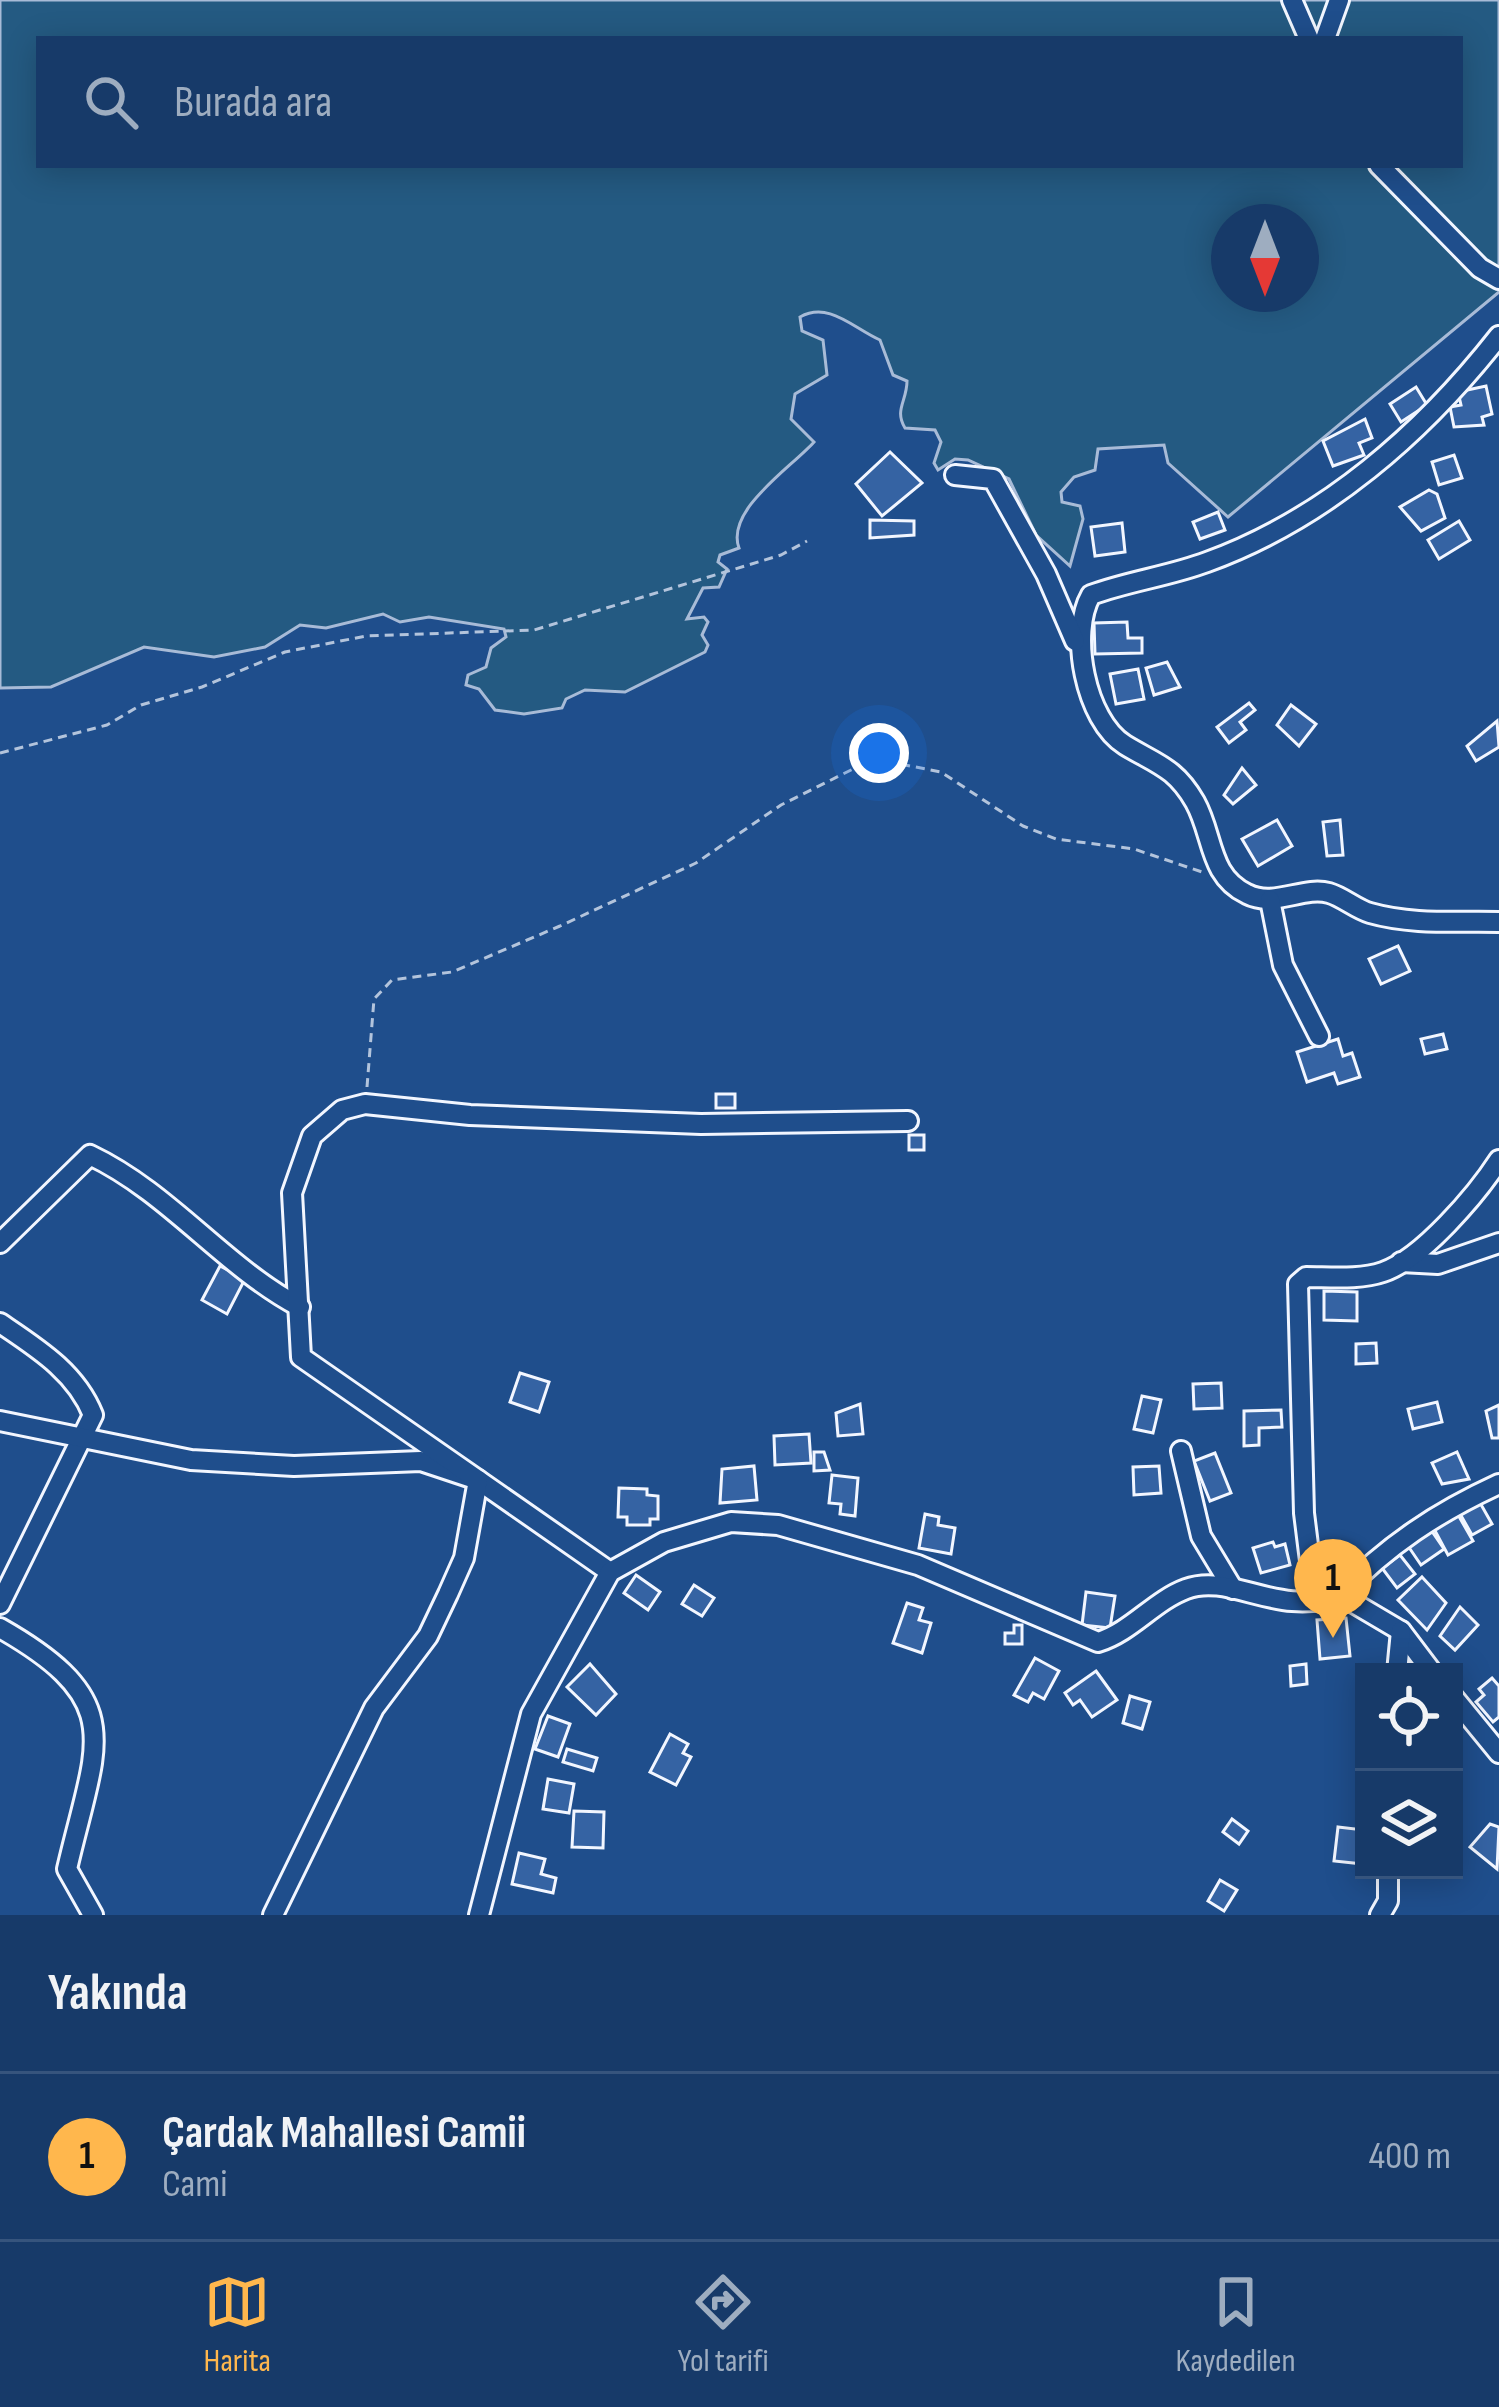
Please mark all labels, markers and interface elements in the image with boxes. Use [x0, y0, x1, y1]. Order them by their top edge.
search box [36, 36, 1463, 168]
icon: search [78, 69, 144, 135]
text: Burada ara [174, 75, 332, 130]
north arrow [1211, 204, 1319, 312]
your location [849, 723, 909, 783]
pin: 1 [1294, 1539, 1372, 1638]
map controls [1355, 1663, 1463, 1879]
button: locate [1355, 1663, 1463, 1771]
button: layers [1355, 1771, 1463, 1879]
text: Yakında [48, 1963, 188, 2024]
text: Çardak Mahallesi Camii [162, 2106, 526, 2161]
text: 1 [79, 2133, 95, 2180]
text: 400 m [1369, 2133, 1451, 2180]
text: Cami [162, 2161, 228, 2208]
tab: Harita [203, 2269, 271, 2381]
tab: Yol tarifi [678, 2269, 769, 2381]
tab: Kaydedilen [1175, 2269, 1296, 2381]

